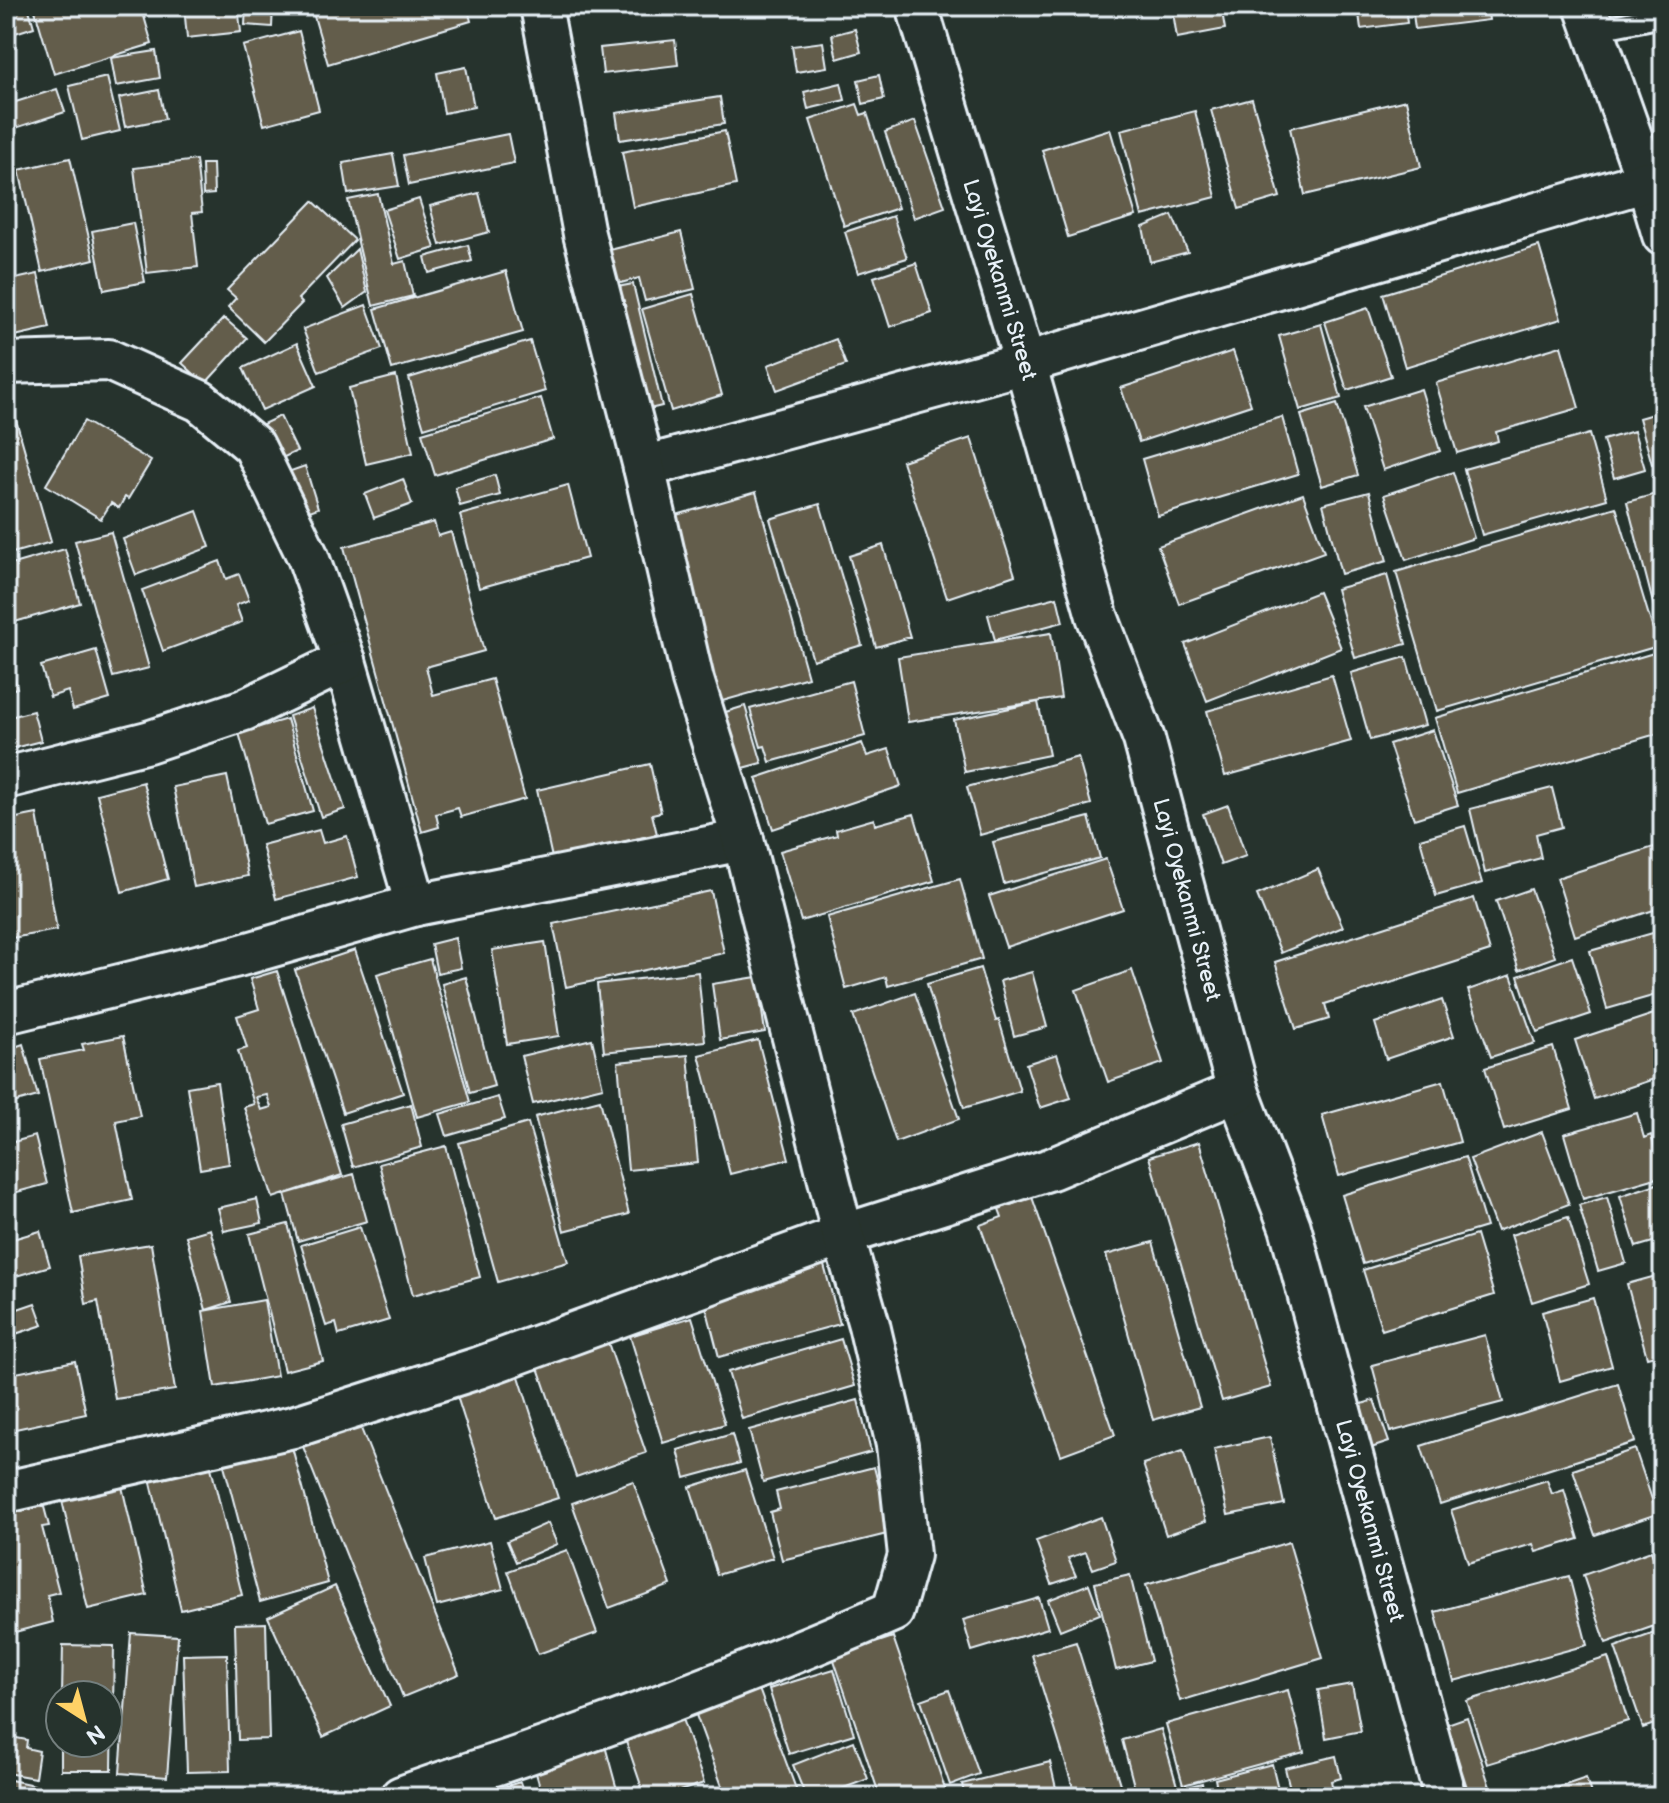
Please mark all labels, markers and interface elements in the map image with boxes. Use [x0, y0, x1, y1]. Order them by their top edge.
street label: Layi Oyekanmi Street [957, 176, 1043, 384]
street label: Layi Oyekanmi Street [1147, 795, 1227, 1004]
street label: Layi Oyekanmi Street [1329, 1417, 1410, 1625]
north arrow [44, 1679, 124, 1759]
text: N [80, 1718, 109, 1750]

